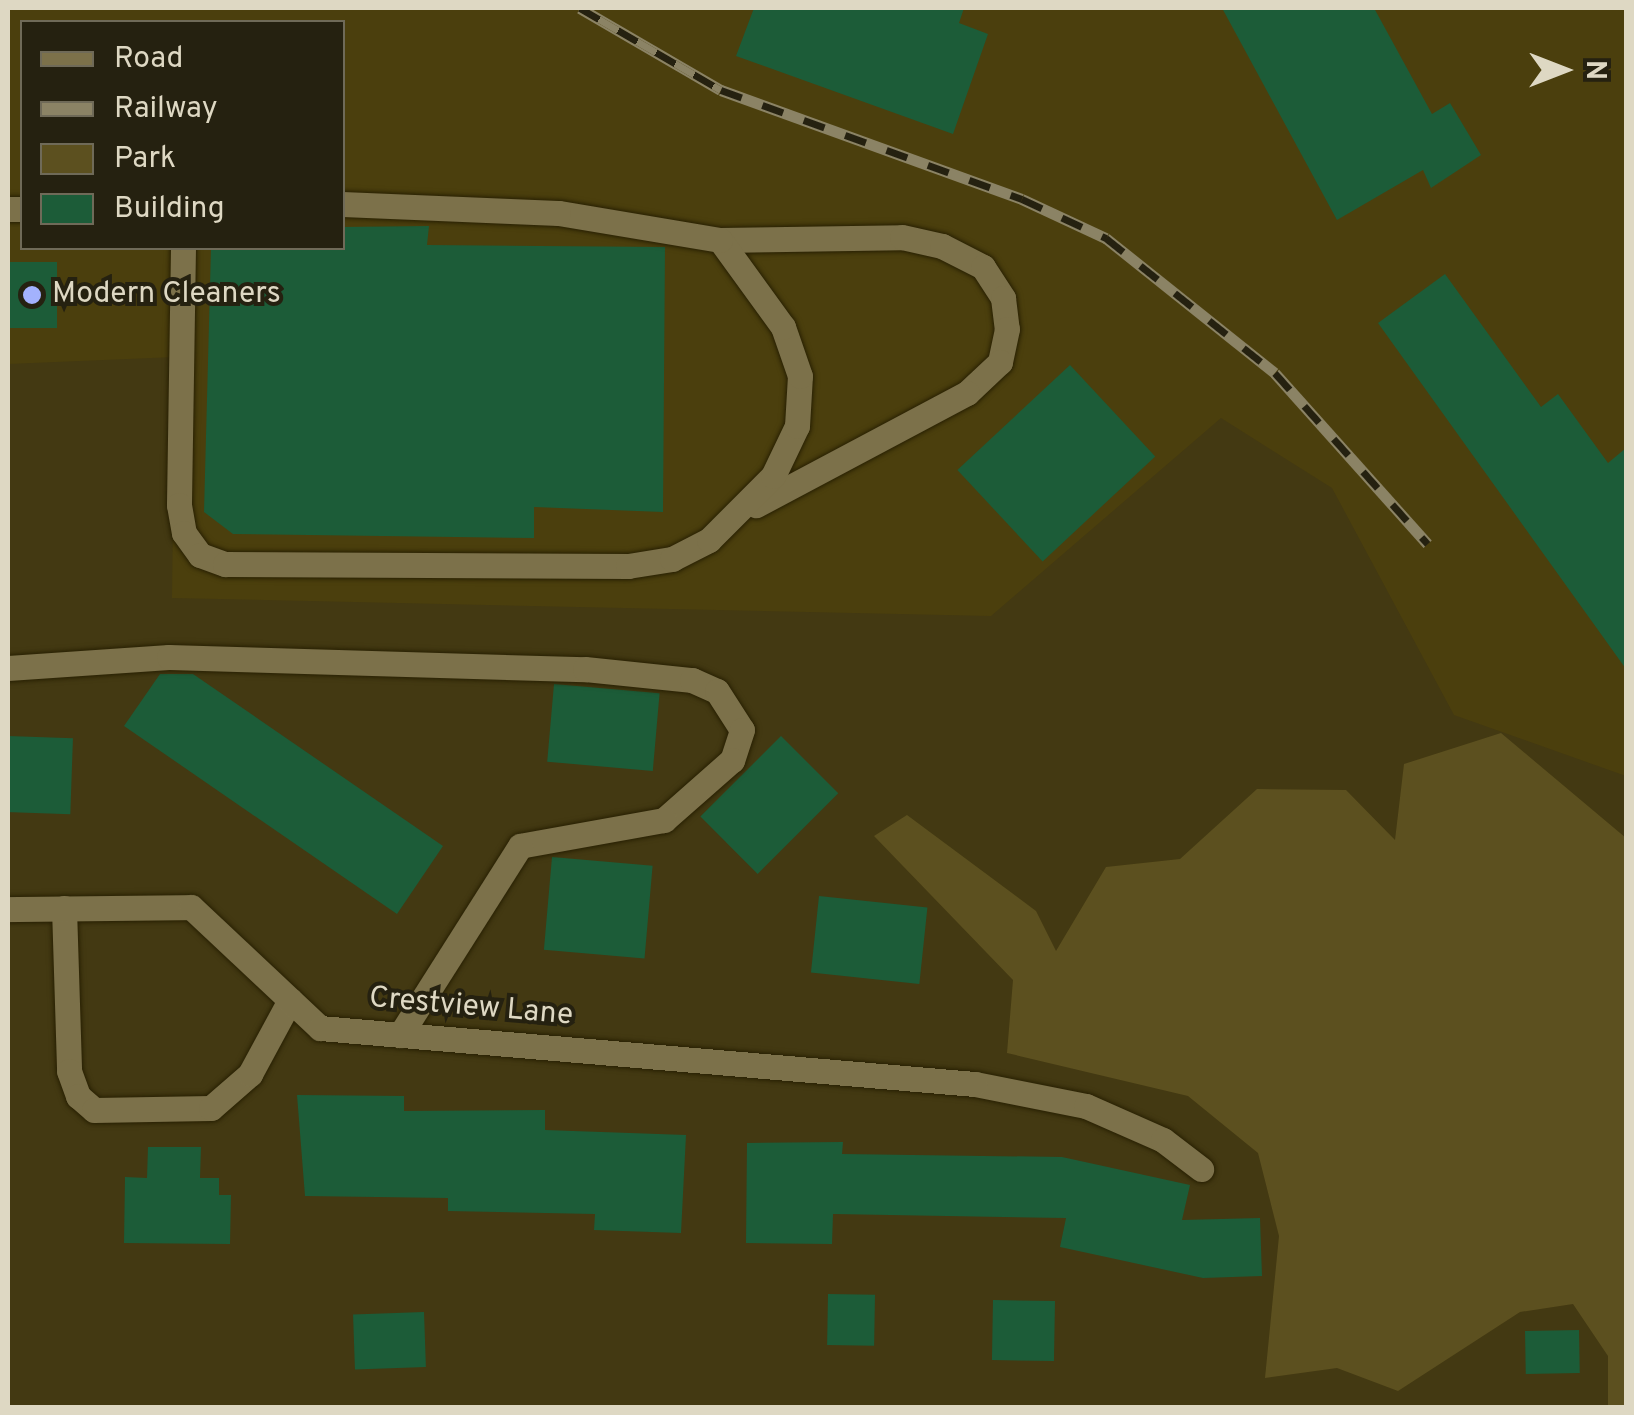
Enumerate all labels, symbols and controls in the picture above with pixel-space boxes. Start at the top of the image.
legend [20,20,345,250]
north arrow [1514,20,1614,120]
text: Road [114,41,183,78]
text: N [1576,60,1612,80]
text: Railway [114,91,218,128]
text: Park [114,141,176,178]
text: Building [114,191,225,228]
place label: Modern Cleaners [52,277,281,313]
marker: Modern Cleaners [21,284,43,306]
street label: Crestview Lane [368,981,574,1035]

